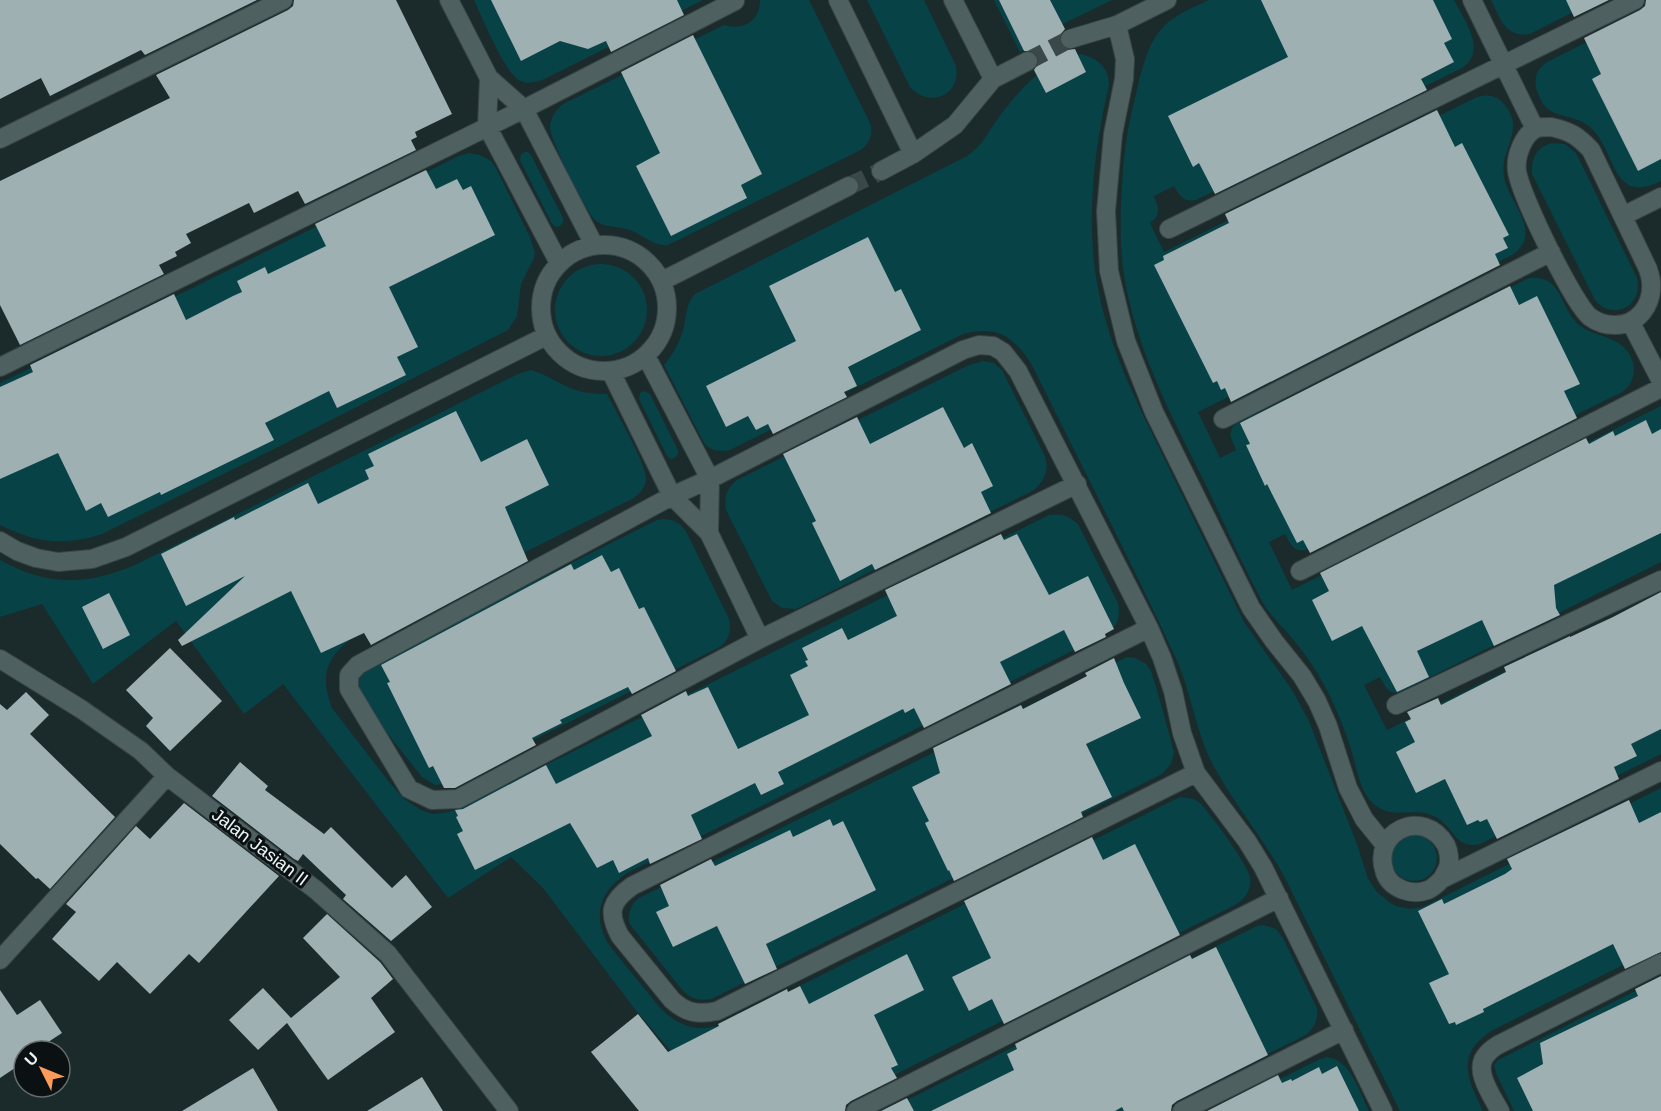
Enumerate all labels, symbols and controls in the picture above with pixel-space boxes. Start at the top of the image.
street label: Jalan Jasian II [208,804,312,890]
north arrow [12,1039,72,1099]
text: U [21,1049,42,1069]

